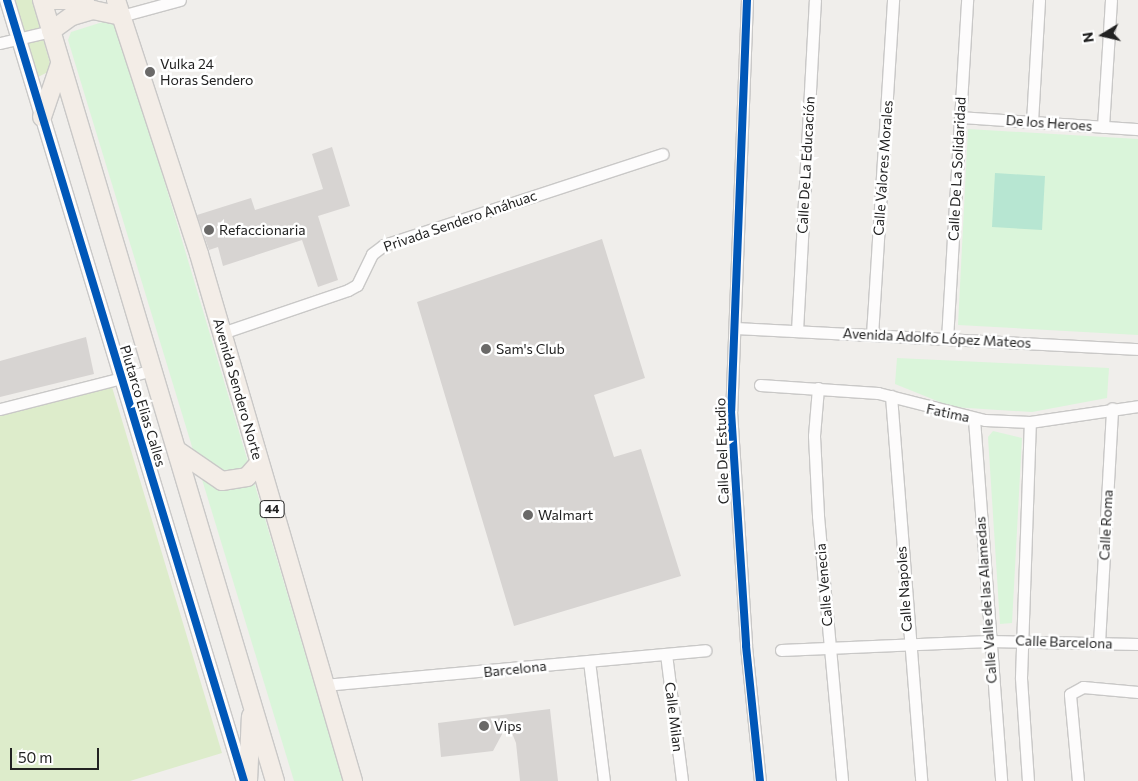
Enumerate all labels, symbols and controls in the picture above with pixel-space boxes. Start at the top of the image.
north arrow [1078,10,1128,60]
text: N [1078,31,1097,44]
place label: Vulka 24 Horas Sendero [160,56,253,88]
marker: Vulka 24 Horas Sendero [144,66,156,78]
street label: Calle De La Educación [794,96,818,234]
street label: Calle De La Solidaridad [945,97,969,241]
street label: Calle Valores Morales [870,100,896,236]
street label: De los Heroes [1005,112,1093,134]
street label: Privada Sendero Anáhuac [381,187,539,255]
place label: Refaccionaria [219,222,306,238]
marker: Refaccionaria [203,224,215,236]
street label: Avenida Sendero Norte [210,316,266,462]
street label: Avenida Adolfo López Mateos [842,325,1032,351]
place label: Sam's Club [496,341,565,357]
street label: Plutarco Elias Calles [117,343,169,469]
marker: Sam's Club [480,343,492,355]
street label: Calle Del Estudio [712,398,732,504]
street label: Fatima [925,400,971,426]
street label: Calle Roma [1096,489,1116,561]
road number: 44 [260,499,284,518]
place label: Walmart [538,507,593,523]
marker: Walmart [522,509,534,521]
street label: Calle Valle de las Alamedas [972,516,1000,684]
street label: Calle Venecia [812,543,836,627]
street label: Calle Napoles [893,546,915,632]
street label: Calle Barcelona [1015,632,1113,652]
street label: Barcelona [483,657,547,681]
street label: Calle Milan [661,681,687,753]
place label: Vips [494,718,522,734]
marker: Vips [478,720,490,732]
scale bar [12,738,101,770]
text: 50 m [18,748,52,766]

